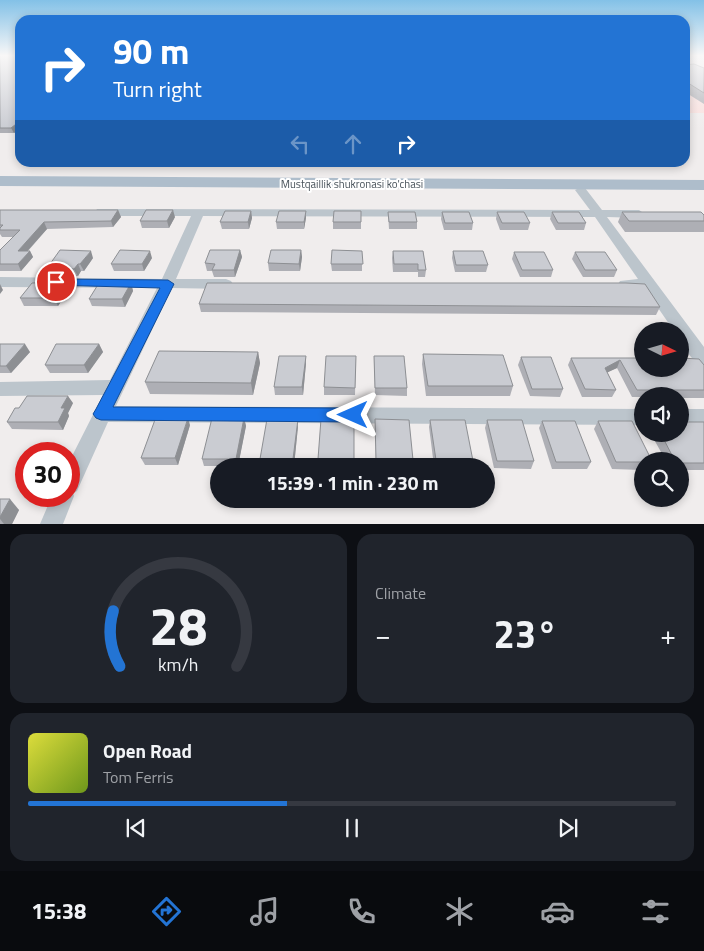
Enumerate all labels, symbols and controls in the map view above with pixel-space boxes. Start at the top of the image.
text: 90 m [113,24,189,78]
icon: right [30,35,95,100]
text: Turn right [113,72,202,106]
icon: left [286,130,314,158]
icon: ahead [339,130,367,158]
icon: right [392,130,420,158]
street label: Mustqaillik shukronasi ko'chasi [281,176,423,192]
pin [35,261,77,303]
icon: arrive [42,268,70,296]
north arrow [634,322,689,378]
map controls [634,322,689,507]
button: sound [634,387,689,442]
position arrow [326,388,378,440]
speed limit sign: 30 [15,442,80,507]
button: search [634,452,689,507]
text: 15:39 · 1 min · 230 m [266,468,439,497]
text: Climate [375,581,426,605]
text: 28 [149,586,208,665]
text: 23° [494,605,557,663]
text: − [375,613,391,656]
text: + [660,613,676,656]
text: km/h [158,651,199,678]
text: Open Road [103,736,192,765]
text: Tom Ferris [103,765,174,789]
icon: previous [122,814,150,842]
icon: pause [338,814,366,842]
icon: next [554,814,582,842]
text: 15:38 [31,894,86,928]
icon: directions [149,894,184,929]
icon: music [247,894,282,929]
icon: phone [344,894,379,929]
icon: climate [442,894,477,929]
icon: car [540,894,575,929]
icon: filters [638,894,673,929]

